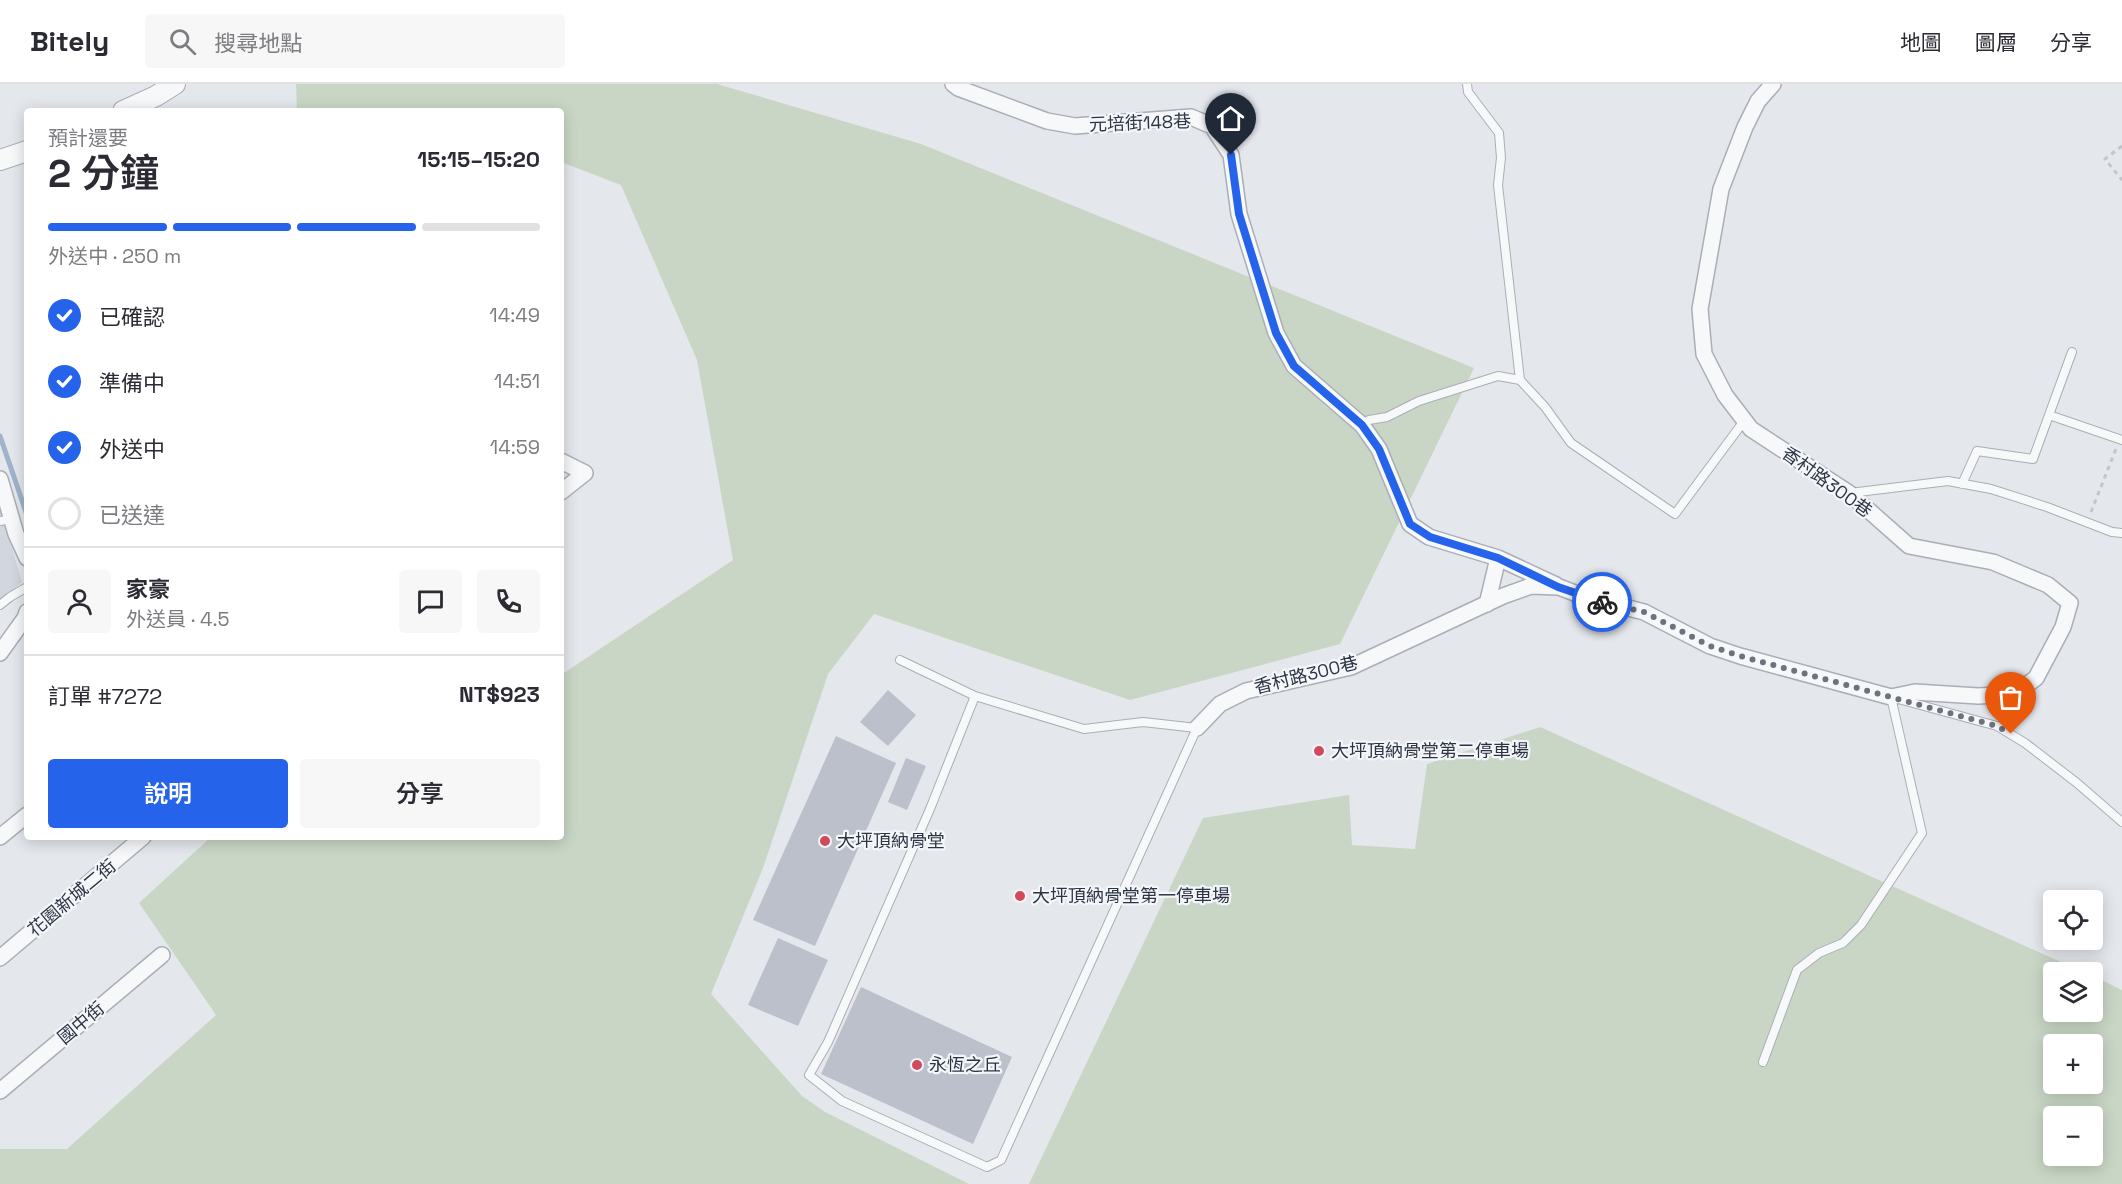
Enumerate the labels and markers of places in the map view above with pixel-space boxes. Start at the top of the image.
pin [1205,93,1256,155]
pin [1985,672,2036,734]
place label: 大坪頂納骨堂第二停車場 [1331,739,1529,762]
marker: 大坪頂納骨堂第二停車場 [1312,744,1326,758]
place label: 大坪頂納骨堂 [837,829,945,852]
marker: 大坪頂納骨堂 [818,834,832,848]
place label: 大坪頂納骨堂第一停車場 [1032,884,1230,907]
marker: 大坪頂納骨堂第一停車場 [1013,889,1027,903]
place label: 永恆之丘 [929,1053,1001,1076]
marker: 永恆之丘 [910,1058,924,1072]

